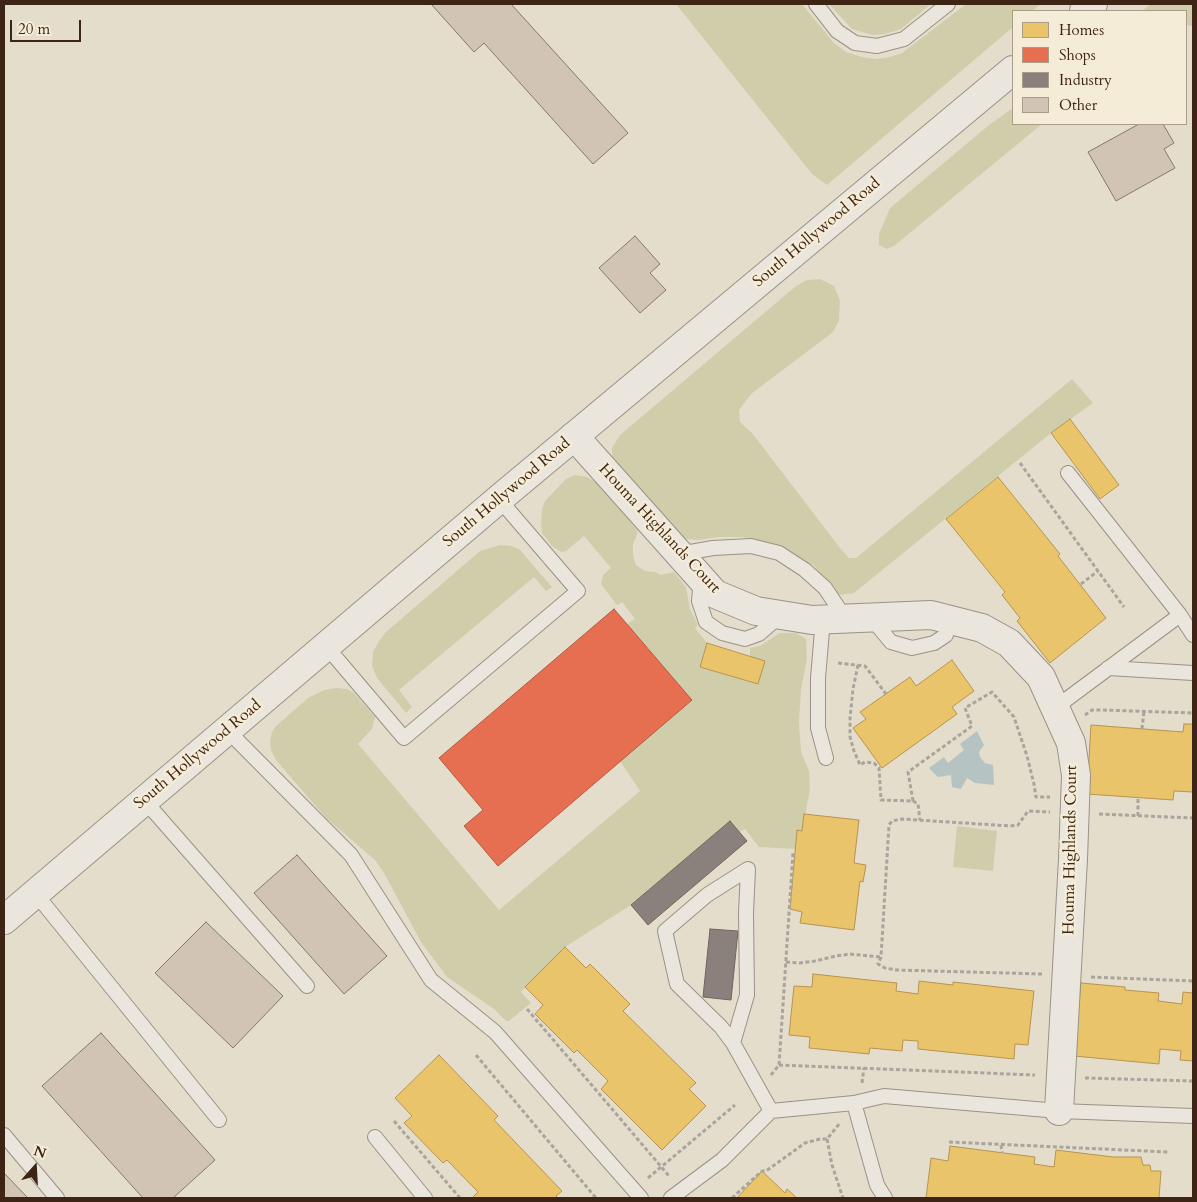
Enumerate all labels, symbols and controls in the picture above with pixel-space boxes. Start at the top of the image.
scale bar [12,10,84,42]
legend [1012,10,1187,125]
text: 20 m [18,19,50,39]
text: Homes [1059,20,1104,40]
text: Shops [1059,45,1096,65]
text: Industry [1059,70,1112,90]
text: Other [1059,95,1097,115]
street label: South Hollywood Road [749,174,885,292]
street label: South Hollywood Road [439,434,575,552]
street label: Houma Highlands Court [594,460,724,598]
street label: South Hollywood Road [130,696,266,814]
street label: Houma Highlands Court [1060,765,1082,935]
text: N [31,1141,49,1163]
north arrow [10,1142,60,1192]

